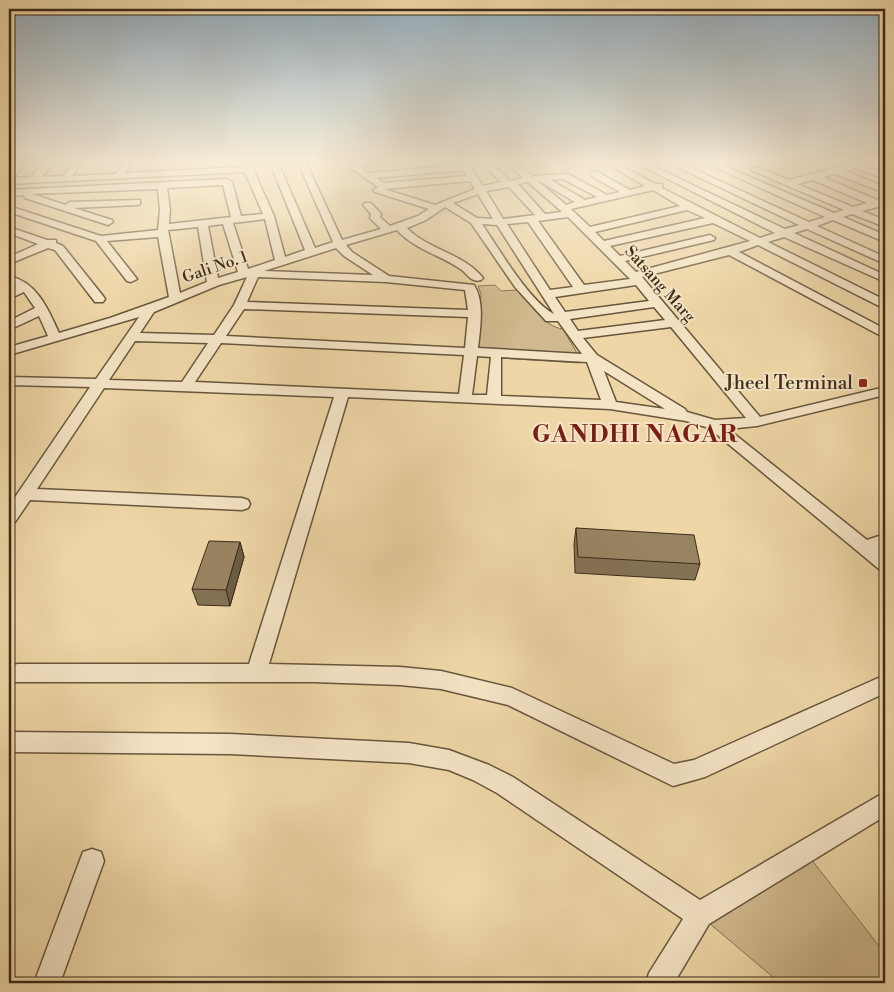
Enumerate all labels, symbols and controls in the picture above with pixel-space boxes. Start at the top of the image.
street label: Satsang Marg [620,241,700,327]
street label: Gali No. 1 [180,246,250,287]
place label: Jheel Terminal [724,371,853,395]
marker: Jheel Terminal [857,377,869,389]
district label: GANDHI NAGAR [532,420,738,450]

